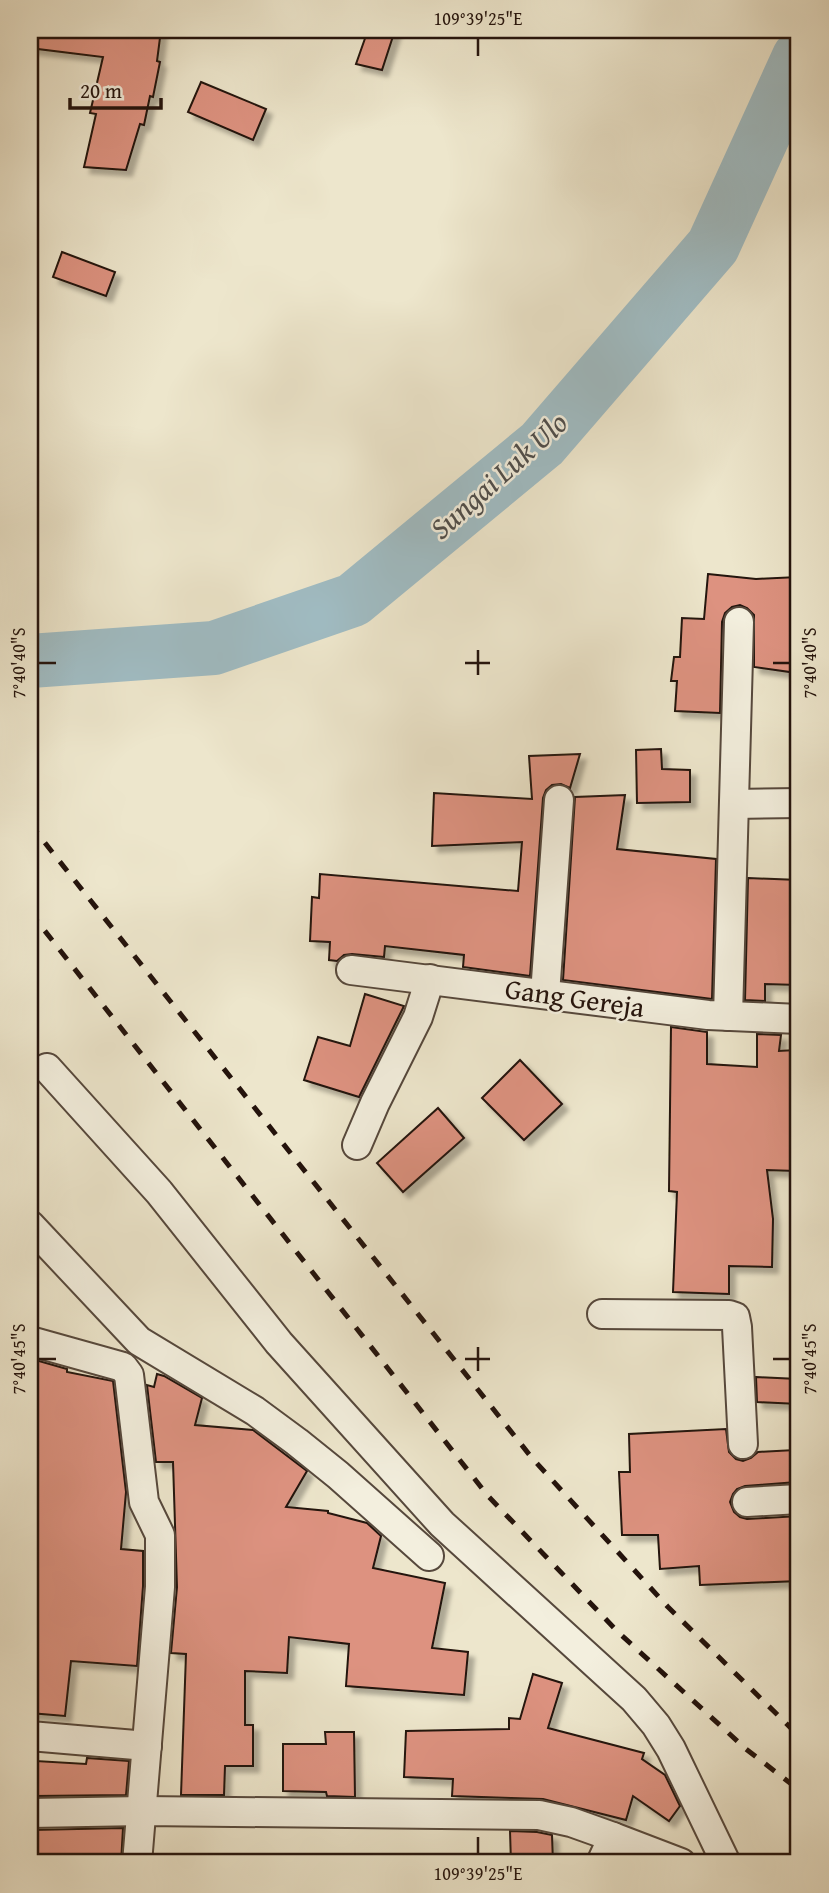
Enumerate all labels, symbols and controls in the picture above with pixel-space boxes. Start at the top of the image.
text: 109°39'25"E [434,5,522,32]
scale bar [70,66,161,110]
text: 20 m [80,75,122,106]
water label: Sungai Luk Ulo [419,401,577,549]
text: 7°40'40"S [5,627,32,699]
text: 7°40'40"S [796,627,823,699]
street label: Gang Gereja [503,967,648,1027]
text: 7°40'45"S [5,1323,32,1395]
text: 7°40'45"S [796,1323,823,1395]
text: 109°39'25"E [434,1860,522,1887]

